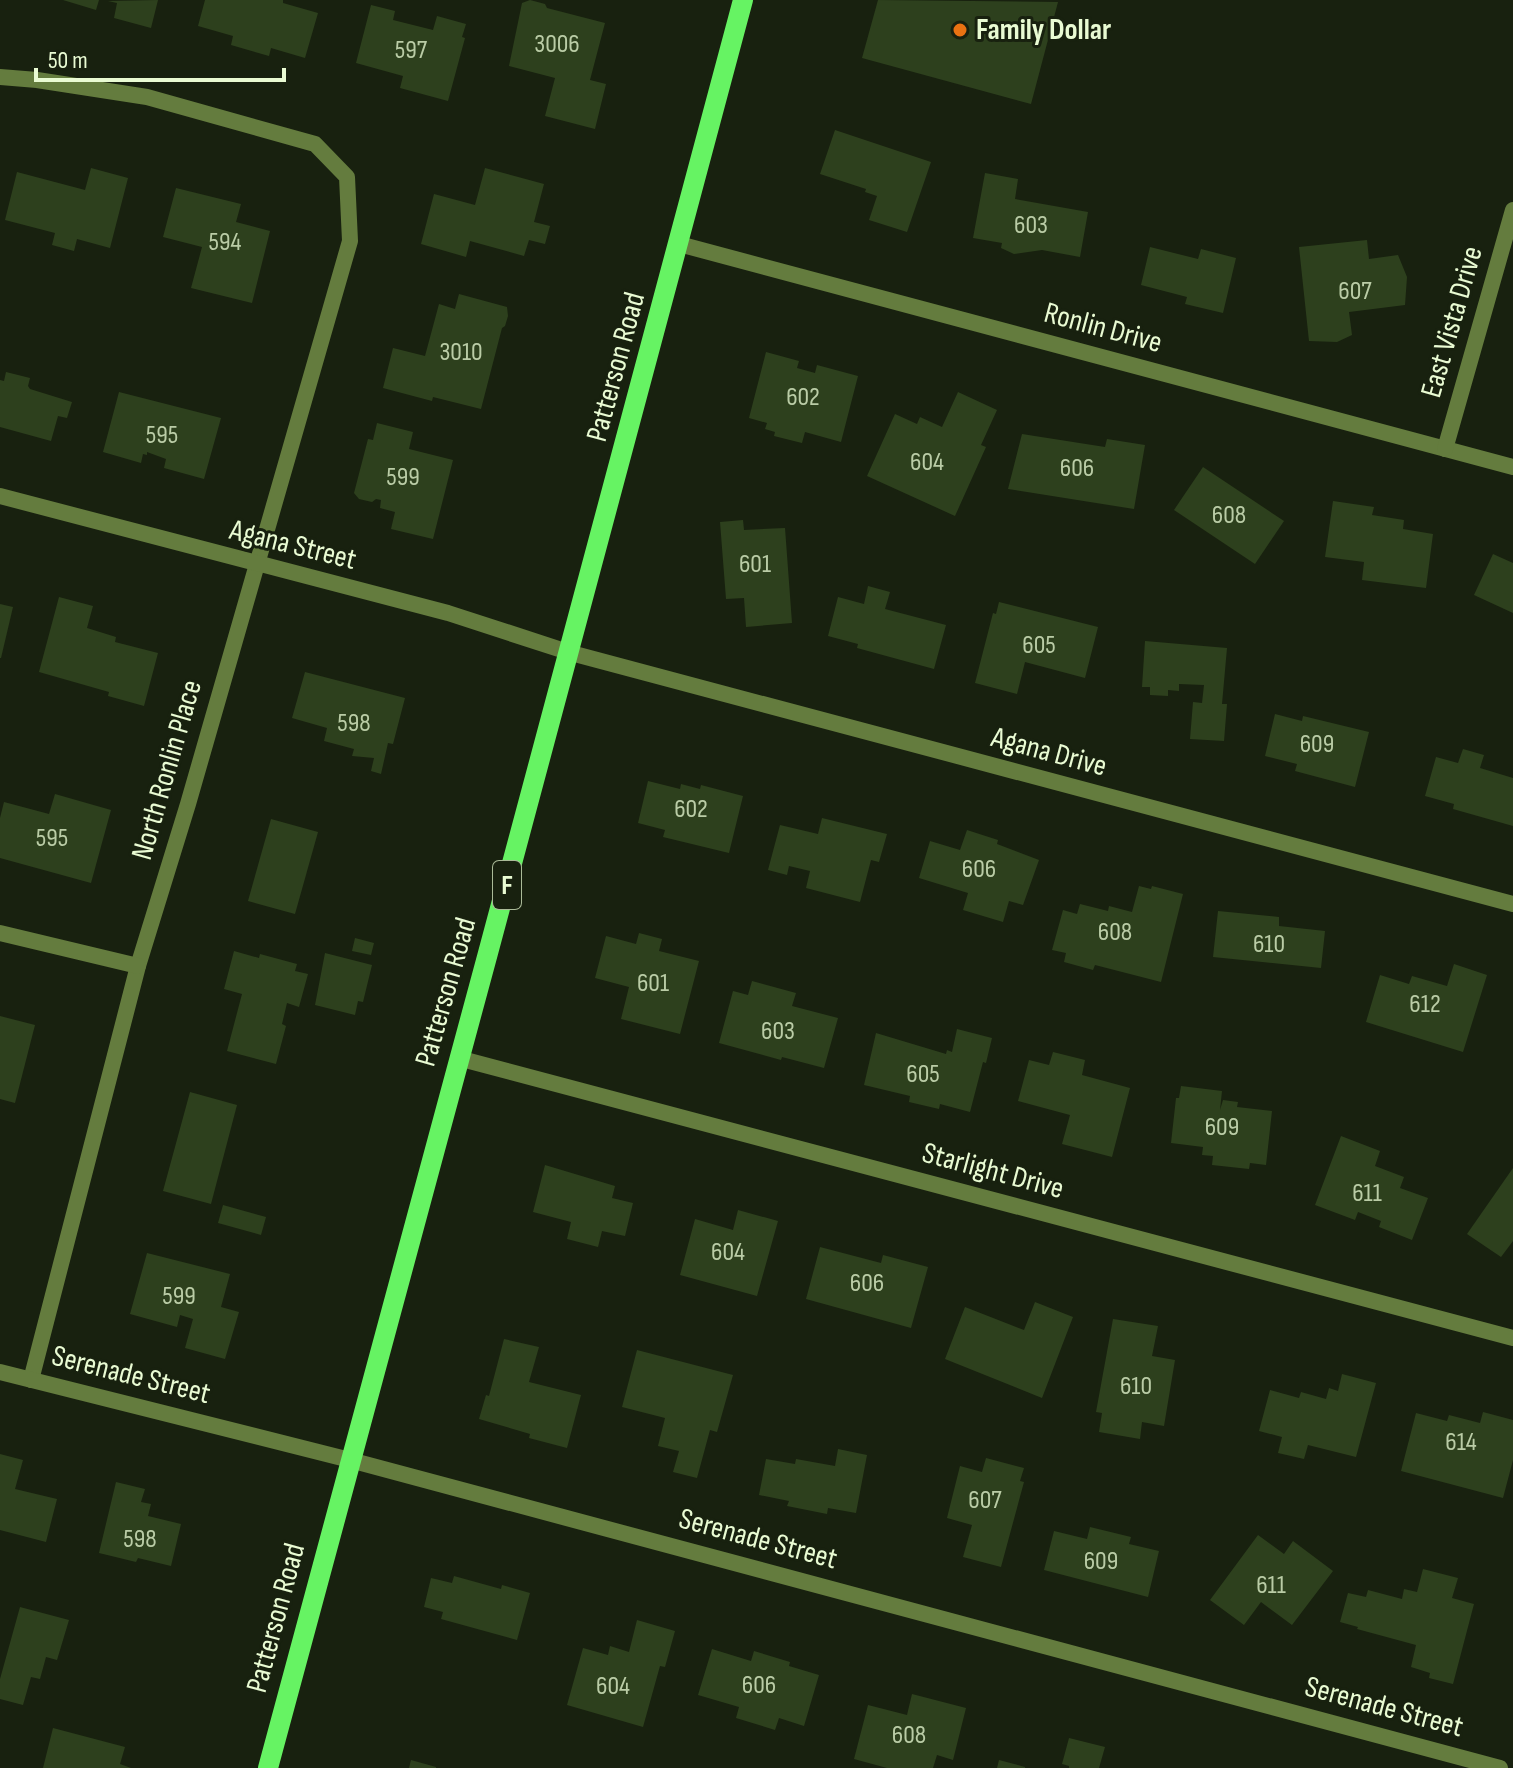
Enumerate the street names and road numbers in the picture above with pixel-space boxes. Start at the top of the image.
street label: East Vista Drive [1413,242,1491,402]
street label: Patterson Road [579,289,653,445]
street label: Ronlin Drive [1040,295,1166,361]
street label: Agana Street [225,512,360,578]
street label: North Ronlin Place [124,676,210,864]
street label: Agana Drive [986,719,1111,785]
road number: F [493,861,521,909]
street label: Patterson Road [408,914,484,1070]
street label: Starlight Drive [918,1135,1068,1207]
street label: Serenade Street [48,1338,214,1412]
street label: Serenade Street [675,1501,841,1577]
street label: Patterson Road [239,1540,313,1696]
street label: Serenade Street [1301,1669,1467,1745]

